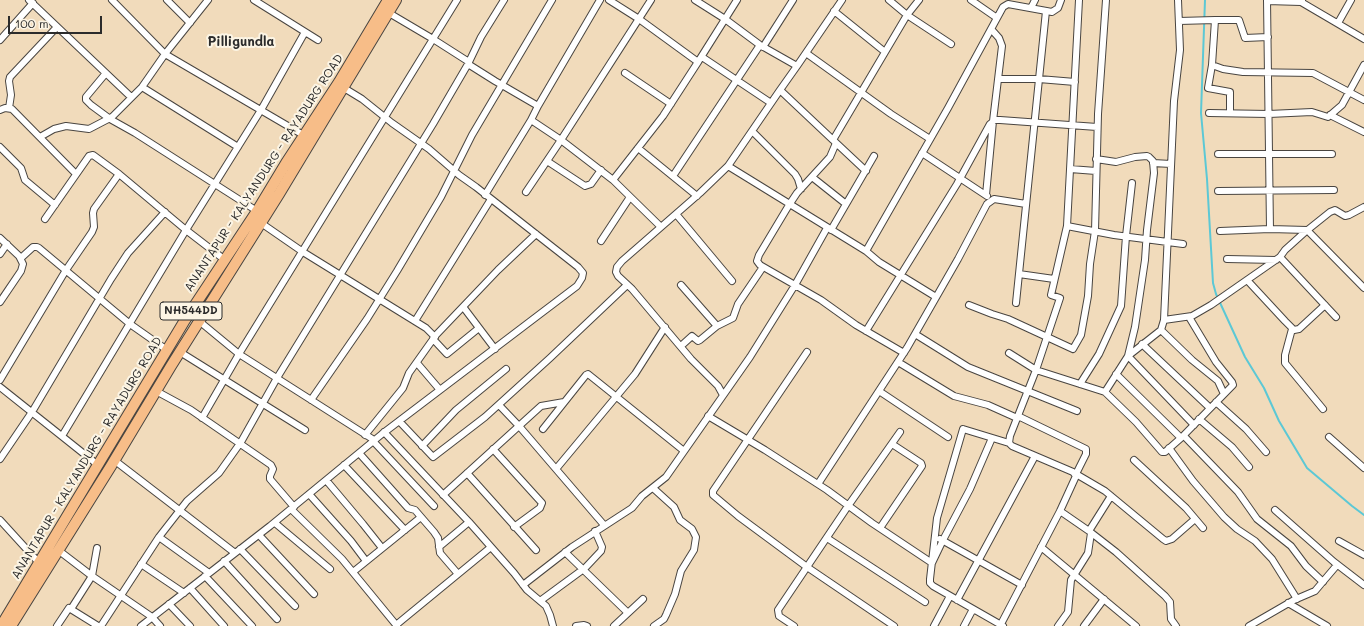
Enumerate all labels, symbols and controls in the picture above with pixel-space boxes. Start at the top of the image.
scale bar [10,8,104,34]
text: 100 m [15,15,49,31]
district label: Pilligundla [207,34,275,50]
street label: ANANTAPUR - KALYANDURG - RAYADURG ROAD [182,52,346,294]
road number: NH544DD [160,302,222,320]
street label: ANANTAPUR - KALYANDURG - RAYADURG ROAD [9,334,165,582]

